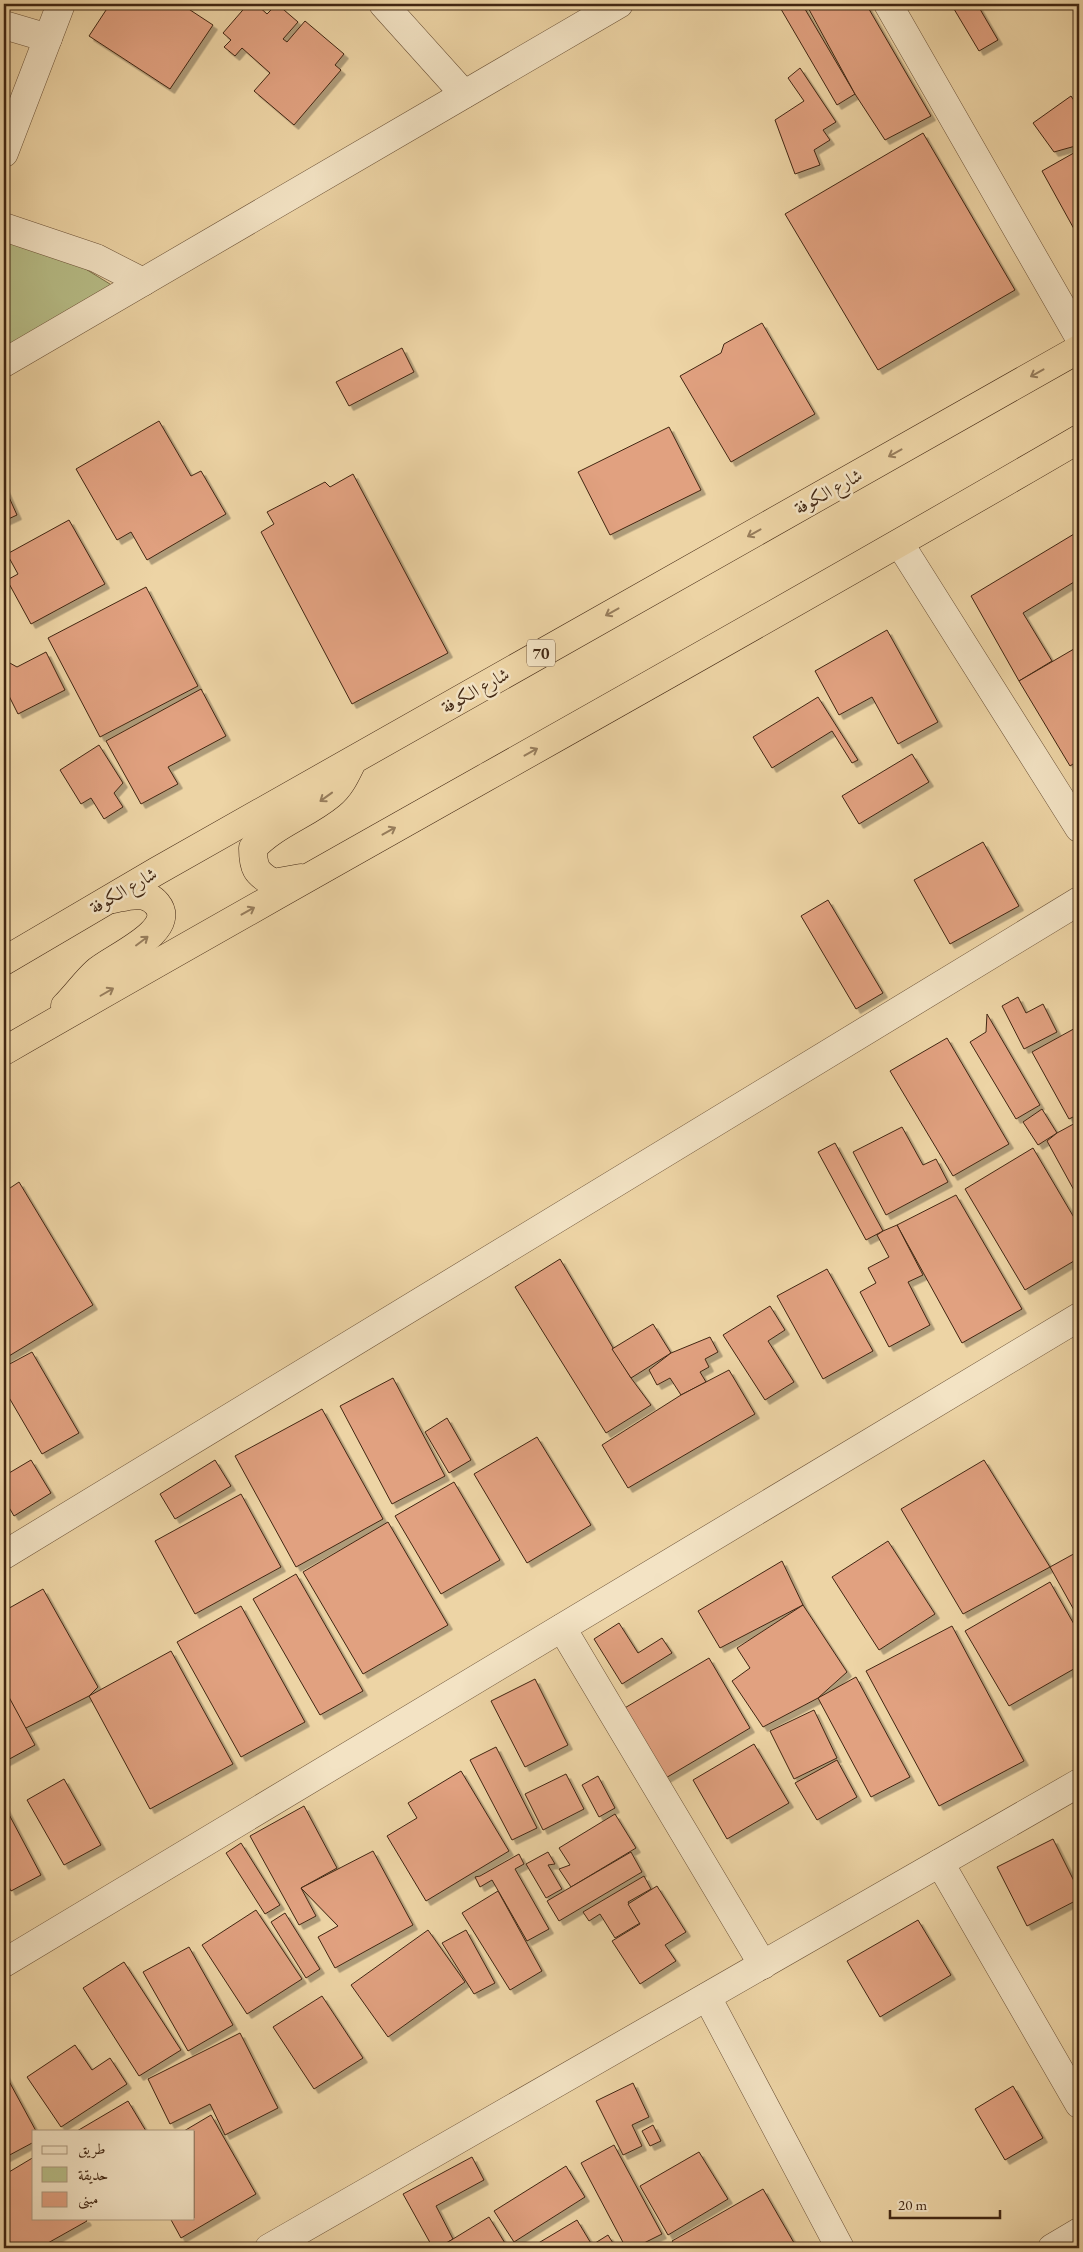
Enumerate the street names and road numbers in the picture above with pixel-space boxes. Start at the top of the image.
street label: شارع الكوفة [790,463,868,523]
road number: 70 [527,640,555,666]
street label: شارع الكوفة [437,662,515,722]
street label: شارع الكوفة [85,861,163,922]

